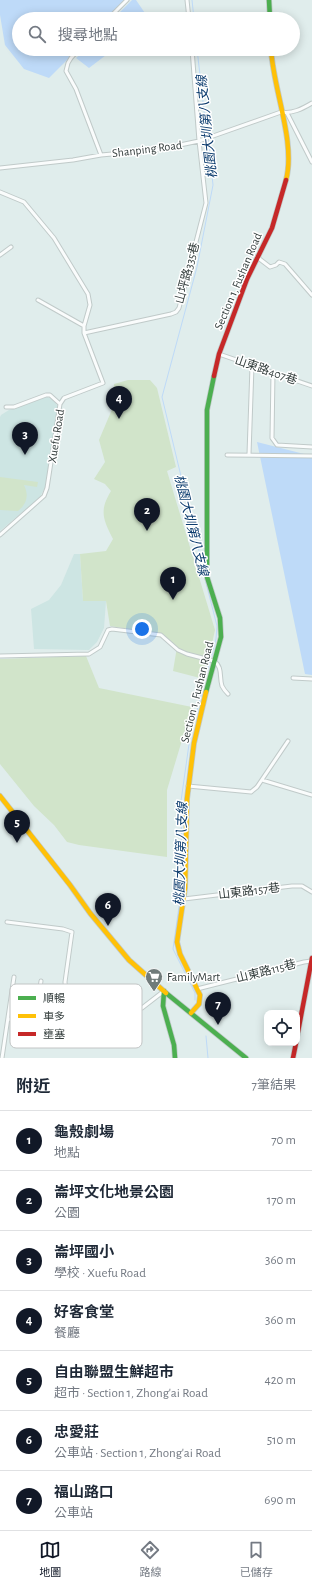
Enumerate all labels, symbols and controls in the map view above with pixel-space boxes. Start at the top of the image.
search box [12,12,300,56]
icon: search [26,23,48,45]
text: 搜尋地點 [58,28,118,43]
water label: 桃園大圳第八支線 [193,72,219,179]
street label: Shanping Road [111,139,183,159]
street label: Section 1, Fushan Road [212,231,264,331]
street label: 山坪路335巷 [172,241,201,305]
street label: 山東路407巷 [233,353,299,386]
pin: 4 [106,386,132,419]
street label: Xuefu Road [46,408,66,464]
pin: 3 [12,422,38,455]
water label: 桃園大圳第八支線 [172,473,212,579]
pin: 2 [134,498,160,531]
pin: 1 [160,567,186,600]
your location [132,619,152,639]
street label: Section 1, Fushan Road [179,640,215,744]
water label: 桃園大圳第八支線 [171,800,190,906]
pin: 5 [4,810,30,843]
street label: 山東路157巷 [217,880,281,901]
pin: 6 [95,893,121,926]
street label: 山東路115巷 [235,957,297,984]
supermarket icon: FamilyMart [144,967,164,992]
place label: FamilyMart [167,971,220,984]
legend [10,984,142,1048]
pin: 7 [205,992,231,1025]
text: 順暢 [43,993,65,1004]
text: 車多 [43,1010,65,1022]
map controls [264,1010,300,1046]
button: locate [264,1010,300,1046]
text: 壅塞 [43,1028,65,1040]
text: 附近 [16,1078,50,1095]
text: 7筆結果 [252,1079,296,1092]
text: 龜殼劇場 [54,1125,114,1140]
text: 1 [27,1134,31,1147]
text: 70 m [271,1134,296,1147]
text: 地點 [54,1147,80,1160]
text: 崙坪文化地景公園 [54,1185,174,1200]
text: 2 [26,1194,32,1207]
text: 170 m [267,1194,296,1207]
text: 公園 [54,1207,80,1220]
text: 崙坪國小 [54,1245,114,1260]
text: 3 [26,1254,32,1267]
text: 360 m [265,1254,296,1267]
text: 學校 · Xuefu Road [54,1267,146,1280]
text: 好客食堂 [54,1305,114,1320]
text: 4 [26,1314,32,1327]
text: 360 m [265,1314,296,1327]
text: 餐廳 [54,1327,80,1340]
text: 自由聯盟生鮮超市 [54,1365,174,1380]
text: 5 [26,1374,32,1387]
text: 420 m [264,1374,296,1387]
text: 超市 · Section 1, Zhong'ai Road [54,1387,208,1400]
text: 忠愛莊 [54,1425,99,1440]
text: 6 [26,1434,32,1447]
text: 510 m [267,1434,296,1447]
text: 公車站 · Section 1, Zhong'ai Road [54,1447,221,1460]
text: 福山路口 [54,1485,114,1500]
text: 7 [26,1494,32,1507]
text: 690 m [264,1494,296,1507]
text: 公車站 [54,1507,93,1520]
tab: 地圖 [39,1539,61,1579]
tab: 路線 [139,1539,161,1579]
tab: 已儲存 [240,1539,273,1579]

